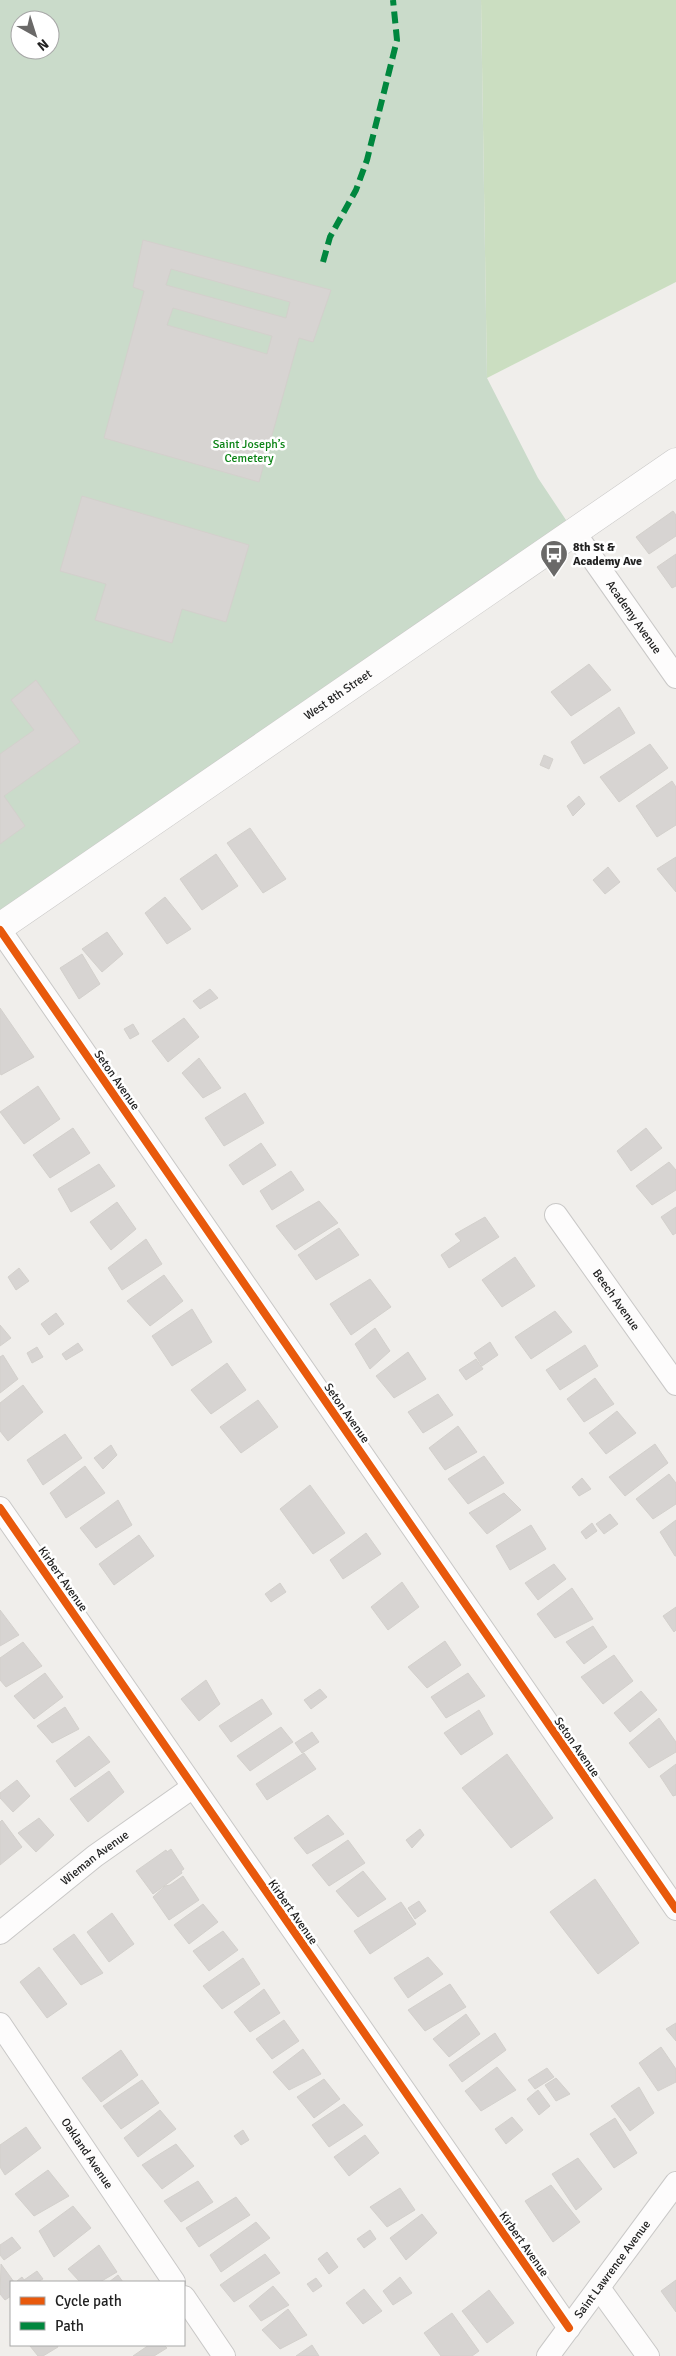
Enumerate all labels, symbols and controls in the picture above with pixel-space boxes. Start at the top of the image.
north arrow [10,10,60,60]
text: N [34,35,52,54]
park label: Saint Joseph’s Cemetery [213,437,285,466]
bus stop icon: 8th St & Academy Ave [539,539,569,578]
place label: 8th St & Academy Ave [573,540,642,569]
street label: Academy Avenue [602,578,664,657]
street label: West 8th Street [301,666,375,724]
street label: Seton Avenue [90,1047,143,1113]
street label: Beech Avenue [589,1267,643,1334]
street label: Seton Avenue [320,1380,373,1446]
street label: Kirbert Avenue [35,1544,91,1615]
street label: Seton Avenue [550,1714,603,1780]
street label: Wieman Avenue [58,1827,132,1889]
street label: Kirbert Avenue [265,1877,321,1948]
street label: Oakland Avenue [58,2115,116,2192]
street label: Kirbert Avenue [496,2209,552,2280]
street label: Saint Lawrence Avenue [571,2217,654,2322]
legend [10,2281,185,2346]
text: Cycle path [55,2292,122,2310]
text: Path [55,2317,84,2335]

